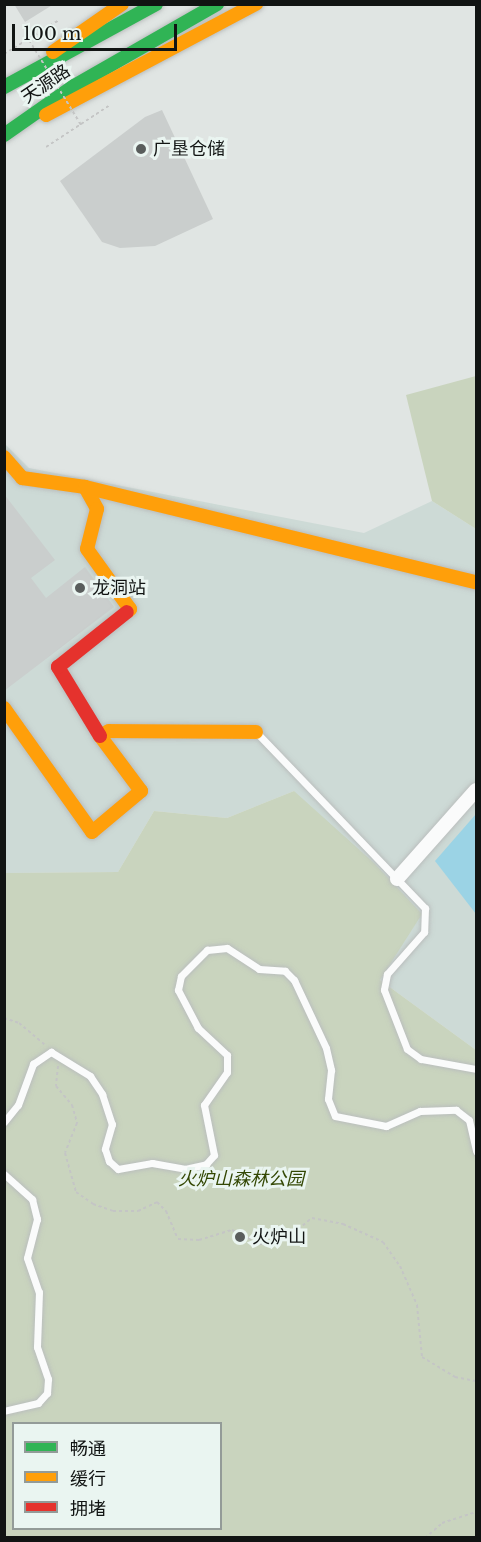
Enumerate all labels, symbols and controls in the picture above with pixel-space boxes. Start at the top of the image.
scale bar [15,12,180,50]
text: 100 m [23,23,81,45]
street label: 天源路 [18,60,74,108]
place label: 广垦仓储 [153,138,225,160]
marker: 广垦仓储 [134,142,148,156]
place label: 龙洞站 [92,577,146,599]
marker: 龙洞站 [73,581,87,595]
park label: 火炉山森林公园 [178,1168,304,1190]
place label: 火炉山 [252,1226,306,1248]
marker: 火炉山 [233,1230,247,1244]
legend [12,1422,222,1530]
text: 畅通 [70,1438,106,1460]
text: 缓行 [70,1468,106,1490]
text: 拥堵 [70,1498,106,1520]

